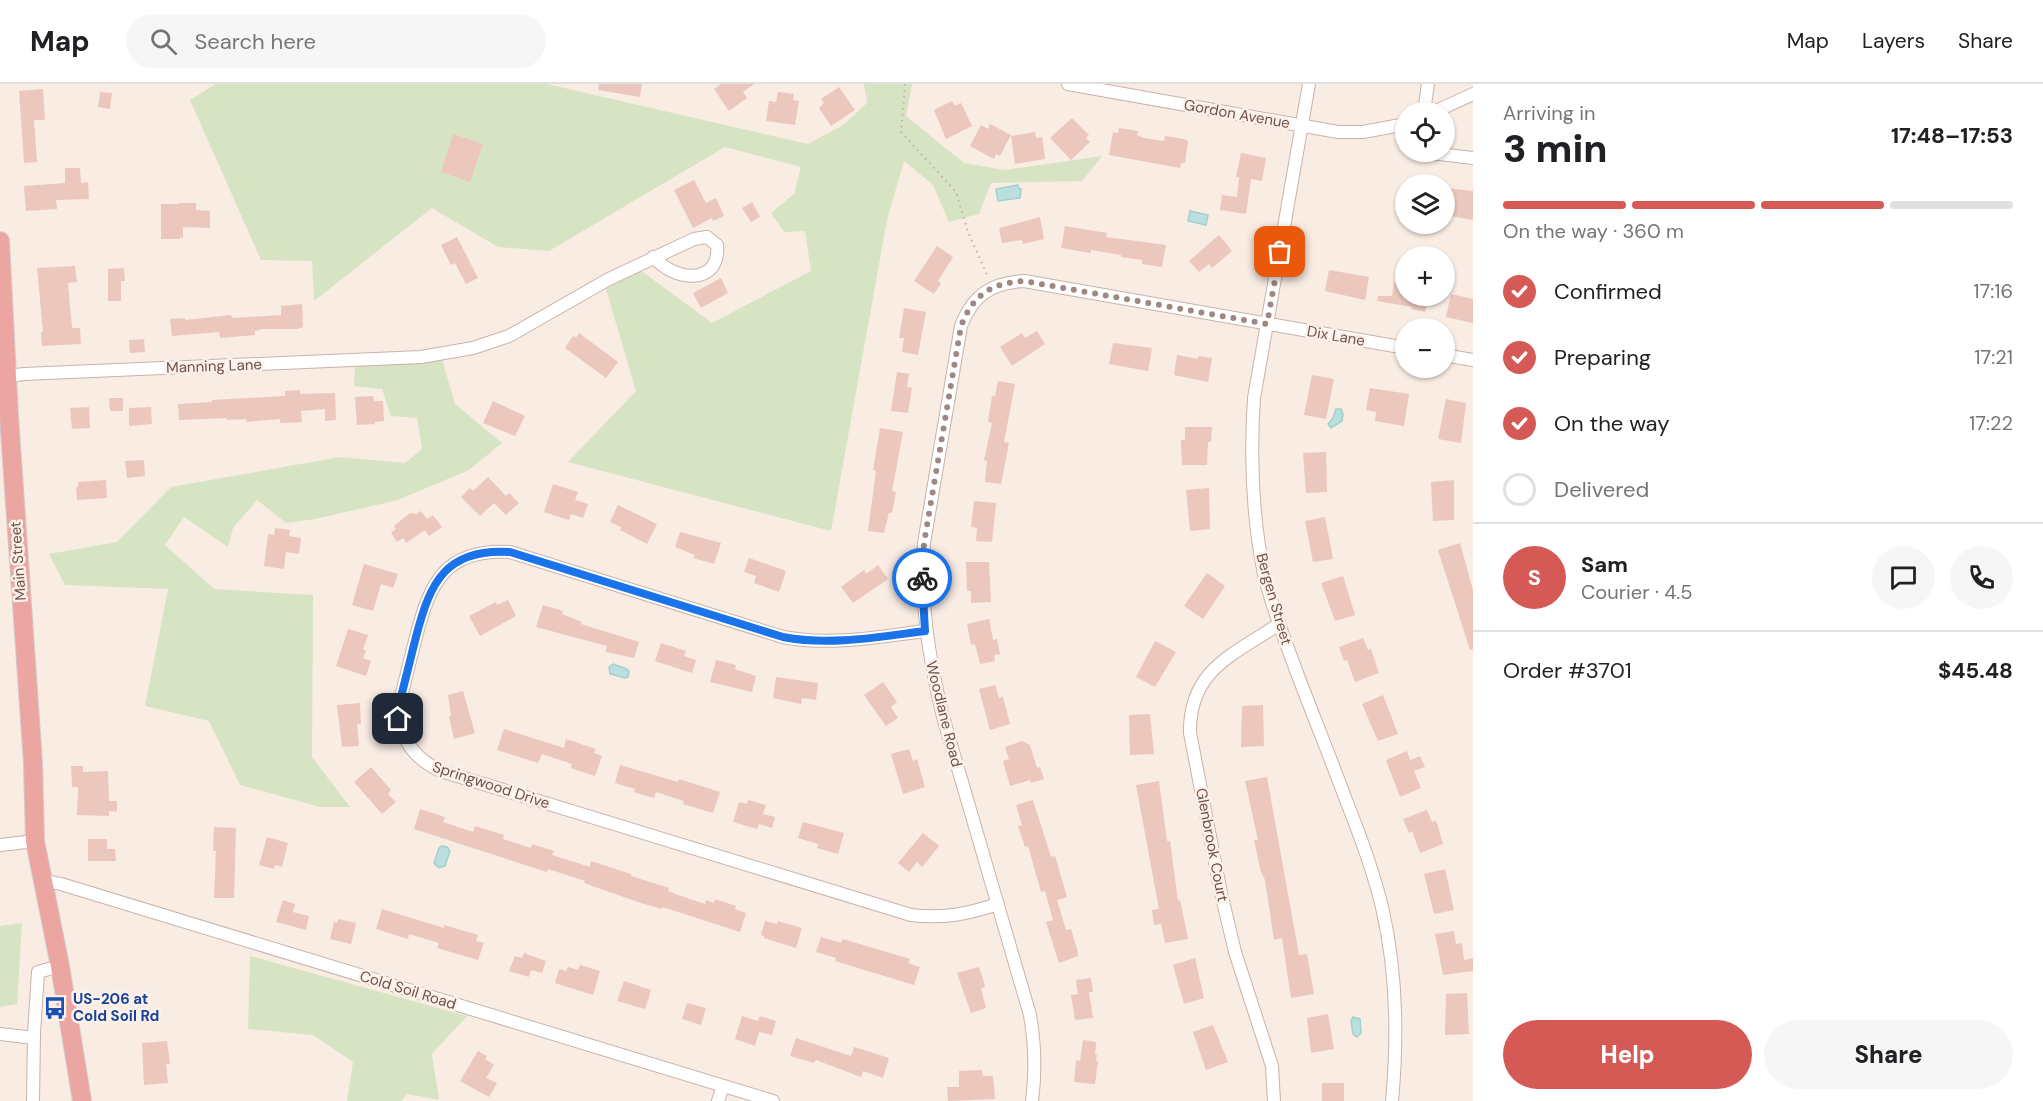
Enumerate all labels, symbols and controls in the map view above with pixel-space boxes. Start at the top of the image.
search box [126,14,546,68]
text: Map [30,23,90,60]
icon: search [147,25,180,58]
text: Search here [195,27,316,56]
text: Map [1787,27,1829,55]
text: Layers [1862,27,1925,55]
text: Share [1958,27,2013,55]
street label: Gordon Avenue [1182,95,1292,133]
text: Arriving in [1503,100,1595,126]
map controls [1395,102,1455,378]
button: locate [1395,102,1455,162]
text: 17:48–17:53 [1891,121,2013,150]
text: 3 min [1503,123,1608,174]
button: layers [1395,174,1455,234]
text: On the way · 360 m [1503,218,1684,244]
pin [1254,226,1305,277]
icon: bag [1263,235,1296,268]
button: + [1395,246,1455,306]
icon: check [1503,275,1536,308]
text: Confirmed [1554,277,1662,306]
text: 17:16 [1973,278,2013,304]
button: − [1395,318,1455,378]
street label: Dix Lane [1305,321,1367,351]
icon: check [1503,341,1536,374]
text: Preparing [1554,343,1651,372]
text: 17:21 [1974,344,2013,370]
street label: Manning Lane [166,354,262,378]
icon: check [1503,407,1536,440]
text: On the way [1554,409,1669,438]
text: 17:22 [1969,410,2013,436]
text: Delivered [1554,475,1649,504]
street label: Main Street [5,521,31,601]
button: chat [1872,546,1935,609]
button: phone [1950,546,2013,609]
courier [892,548,952,608]
text: Sam [1581,550,1628,579]
street label: Bergen Street [1251,551,1297,647]
icon: bike [906,562,939,595]
text: S [1528,563,1541,592]
text: Courier · 4.5 [1581,579,1693,605]
text: Order #3701 [1503,656,1632,685]
text: $45.48 [1938,656,2013,685]
street label: Woodlane Road [921,659,967,769]
pin [372,693,423,744]
icon: home [381,702,414,735]
street label: Springwood Drive [430,757,552,813]
street label: Glenbrook Court [1191,786,1233,904]
street label: Cold Soil Road [357,966,459,1014]
place label: US-206 at Cold Soil Rd [73,989,159,1026]
bus stop icon: US-206 at Cold Soil Rd [42,995,68,1021]
button: Help [1503,1020,1752,1089]
button: Share [1764,1020,2013,1089]

